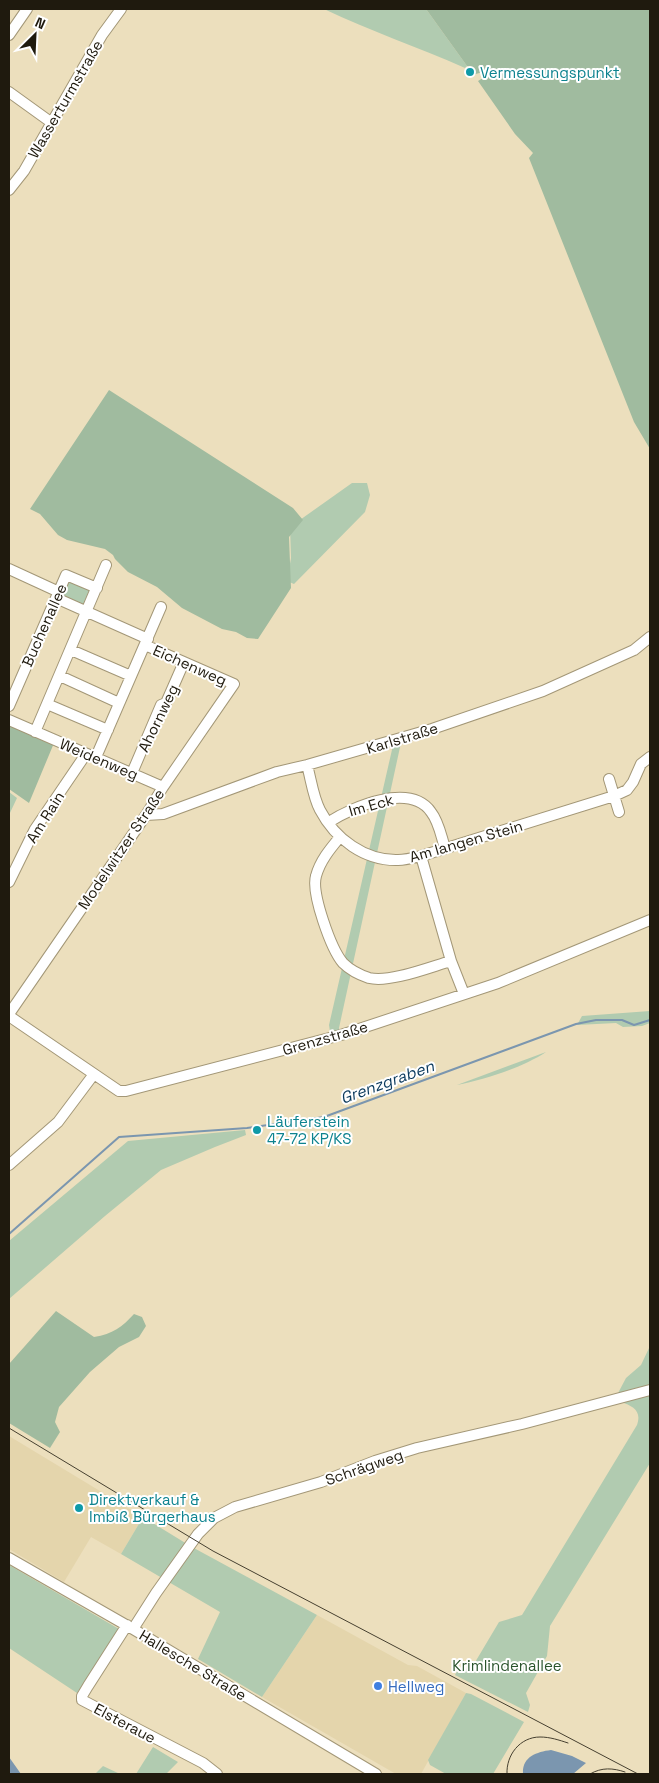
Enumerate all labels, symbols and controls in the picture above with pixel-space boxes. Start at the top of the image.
north arrow [10,10,60,60]
text: N [32,13,48,33]
street label: Wasserturmstraße [23,36,107,162]
place label: Vermessungspunkt [480,63,620,82]
marker: Vermessungspunkt [464,66,476,78]
street label: Buchenallee [17,580,71,670]
street label: Eichenweg [150,640,230,690]
street label: Ahornweg [133,681,183,755]
street label: Karlstraße [364,718,440,758]
street label: Weidenweg [57,734,141,784]
street label: Modelwitzer Straße [74,785,168,913]
street label: Am Rain [22,788,68,846]
street label: Im Eck [346,790,396,820]
street label: Am langen Stein [407,816,525,866]
street label: Grenzstraße [280,1017,370,1059]
water label: Grenzgraben [337,1055,438,1109]
place label: Läuferstein 47-72 KP/KS [267,1112,352,1148]
marker: Läuferstein 47-72 KP/KS [251,1124,263,1136]
street label: Schrägweg [323,1445,405,1489]
place label: Direktverkauf & Imbiß Bürgerhaus [89,1490,216,1526]
marker: Direktverkauf & Imbiß Bürgerhaus [73,1502,85,1514]
street label: Hallesche Straße [136,1625,250,1705]
park label: Krimlindenallee [452,1656,562,1675]
place label: Hellweg [388,1677,444,1696]
marker: Hellweg [372,1680,384,1692]
street label: Elsteraue [91,1699,159,1747]

